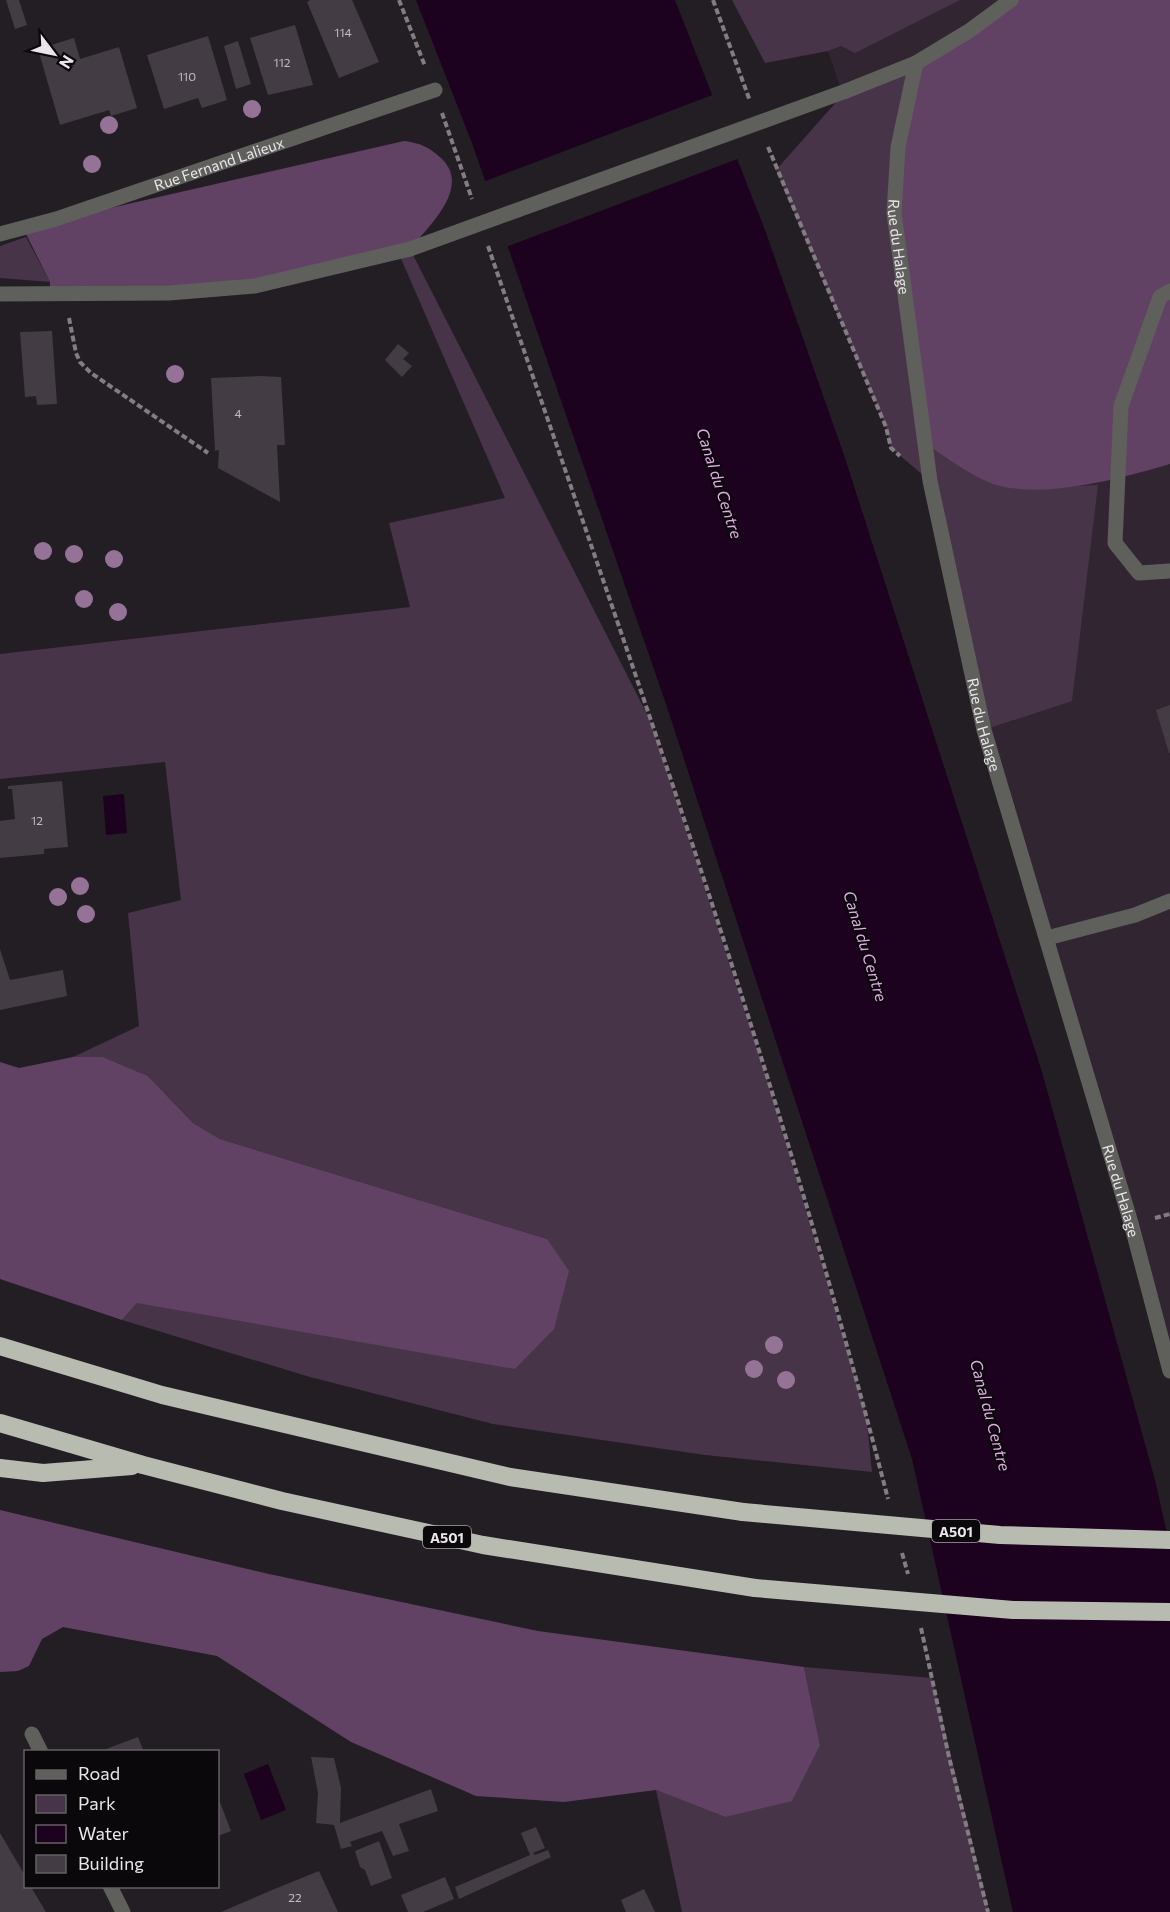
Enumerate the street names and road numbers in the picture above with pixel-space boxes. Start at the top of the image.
street label: Rue Fernand Lalieux [151,133,286,194]
street label: Rue du Halage [885,199,914,295]
street label: Rue du Halage [964,676,1005,774]
street label: Rue du Halage [1099,1142,1143,1239]
road number: A501 [932,1520,980,1542]
road number: A501 [423,1526,471,1548]

